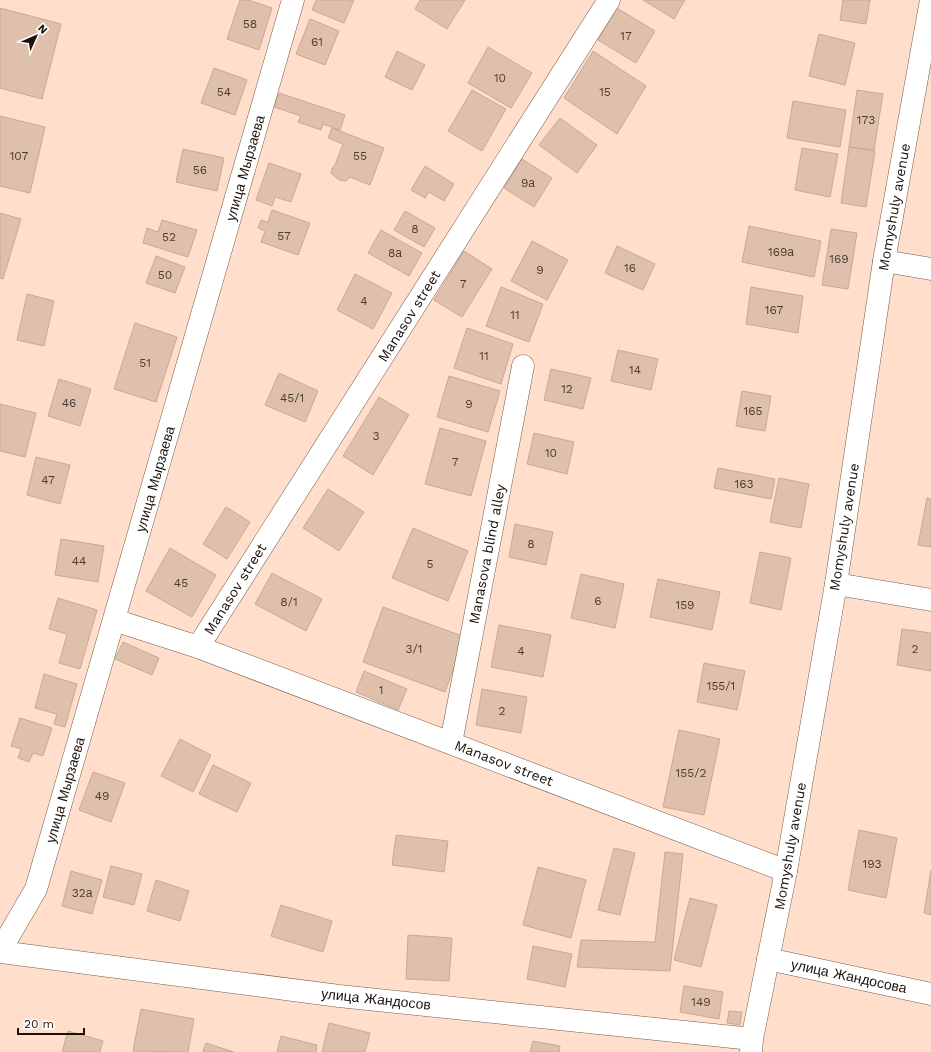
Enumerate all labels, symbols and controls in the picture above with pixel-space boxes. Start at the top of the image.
north arrow [16,16,56,56]
house number: 58 [243,17,257,31]
text: N [35,22,50,37]
house number: 17 [620,29,632,43]
house number: 61 [311,35,323,49]
house number: 10 [494,71,506,85]
house number: 54 [217,85,231,99]
house number: 15 [599,85,611,99]
street label: улица Мырзаева [222,113,268,223]
house number: 173 [857,113,875,127]
street label: Momyshuly avenue [875,142,913,272]
house number: 107 [10,149,29,163]
house number: 55 [353,149,367,163]
house number: 56 [193,163,207,177]
house number: 9а [521,176,535,190]
house number: 8 [411,222,419,236]
house number: 57 [277,229,291,243]
house number: 52 [162,230,176,244]
house number: 169а [768,245,794,259]
house number: 8а [388,246,402,260]
house number: 169 [829,252,849,266]
house number: 16 [624,261,636,275]
house number: 9 [536,263,544,277]
street label: Manasov street [375,267,444,365]
house number: 50 [158,268,172,282]
house number: 7 [460,277,467,291]
house number: 4 [360,294,368,308]
house number: 167 [765,303,784,317]
house number: 11 [510,308,520,322]
house number: 11 [479,349,489,363]
house number: 51 [139,356,151,370]
house number: 14 [629,363,641,377]
house number: 12 [561,382,573,396]
house number: 45/1 [280,391,304,405]
house number: 46 [62,396,76,410]
house number: 9 [465,397,473,411]
house number: 165 [744,404,762,418]
street label: улица Мырзаева [132,424,178,534]
house number: 3 [373,429,380,443]
house number: 10 [545,446,557,460]
house number: 7 [452,455,459,469]
street label: Momyshuly avenue [826,462,862,592]
house number: 47 [41,473,55,487]
house number: 163 [735,477,753,491]
street label: Manasova blind alley [466,482,509,625]
house number: 8 [527,537,535,551]
street label: Manasov street [201,540,270,638]
house number: 44 [72,554,86,568]
house number: 5 [427,557,434,571]
house number: 45 [174,576,188,590]
house number: 6 [594,594,602,608]
house number: 8/1 [280,595,298,609]
house number: 159 [675,598,695,612]
house number: 3/1 [406,642,422,656]
house number: 2 [912,642,919,656]
house number: 4 [517,644,525,658]
house number: 155/1 [707,679,735,693]
house number: 1 [379,683,383,697]
house number: 2 [499,704,506,718]
street label: улица Мырзаева [42,735,88,845]
street label: Manasov street [452,737,556,789]
house number: 155/2 [676,766,706,780]
street label: Momyshuly avenue [771,781,809,911]
house number: 49 [95,789,109,803]
house number: 193 [863,857,881,871]
house number: 32а [72,886,93,900]
street label: улица Жандосова [790,956,908,996]
street label: улица Жандосов [320,985,432,1013]
house number: 149 [691,995,711,1009]
scale bar [18,1010,84,1036]
text: 20 m [24,1017,54,1031]

